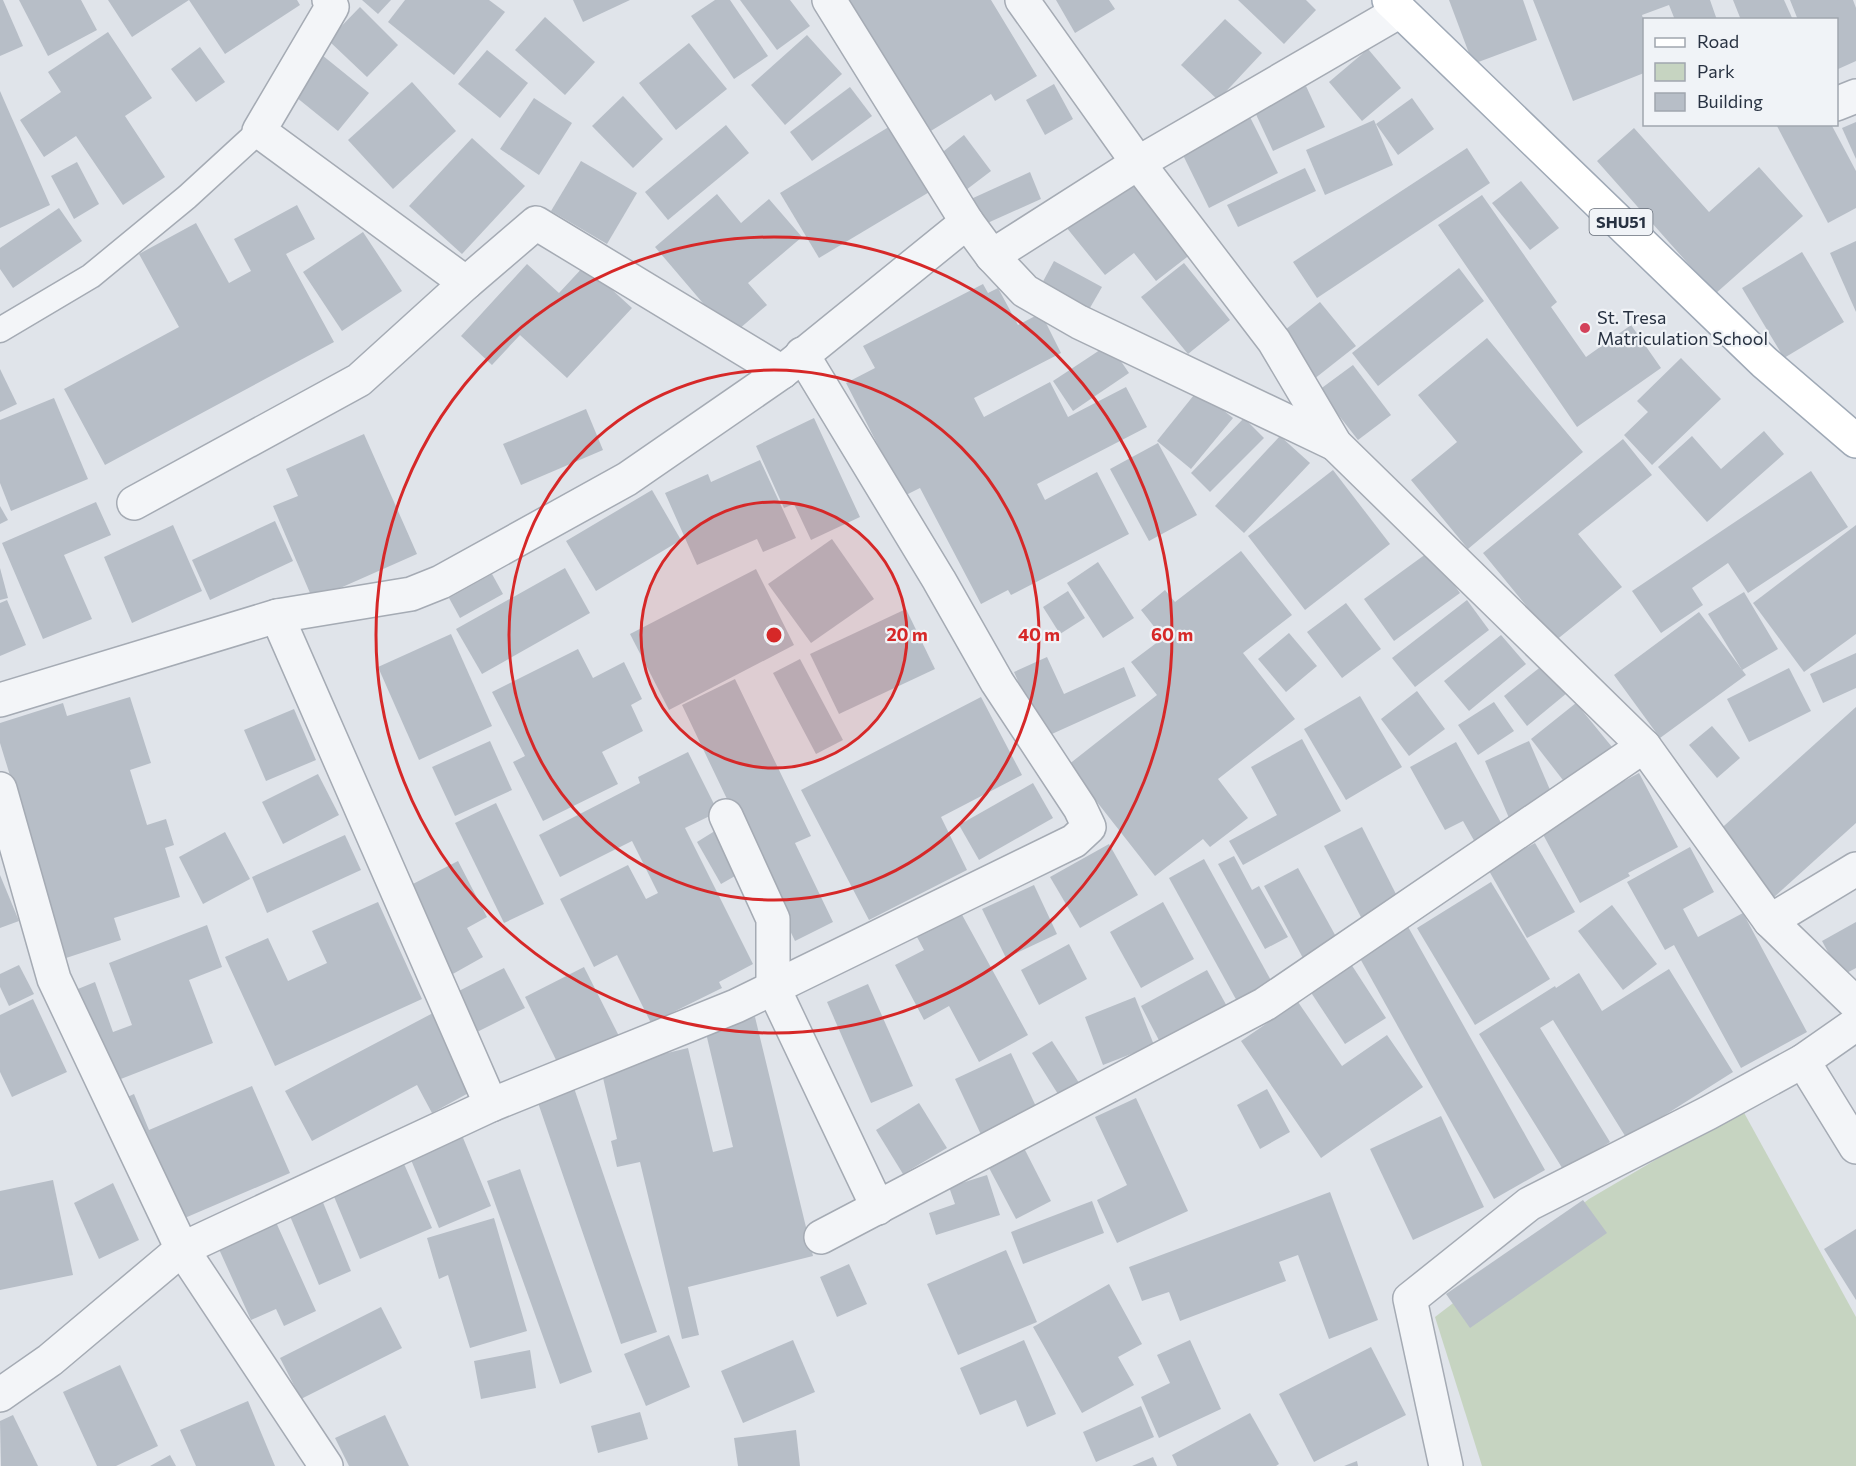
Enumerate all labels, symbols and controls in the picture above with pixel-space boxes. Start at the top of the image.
legend [1643,18,1838,126]
text: Road [1697,30,1739,52]
text: Park [1697,60,1735,82]
text: Building [1697,90,1763,112]
road number: SHU51 [1590,209,1652,235]
place label: St. Tresa Matriculation School [1597,306,1768,349]
marker: St. Tresa Matriculation School [1578,321,1592,335]
text: 20 m [886,623,928,645]
text: 40 m [1018,623,1060,645]
text: 60 m [1151,623,1193,645]
centre of rings [764,625,784,645]

